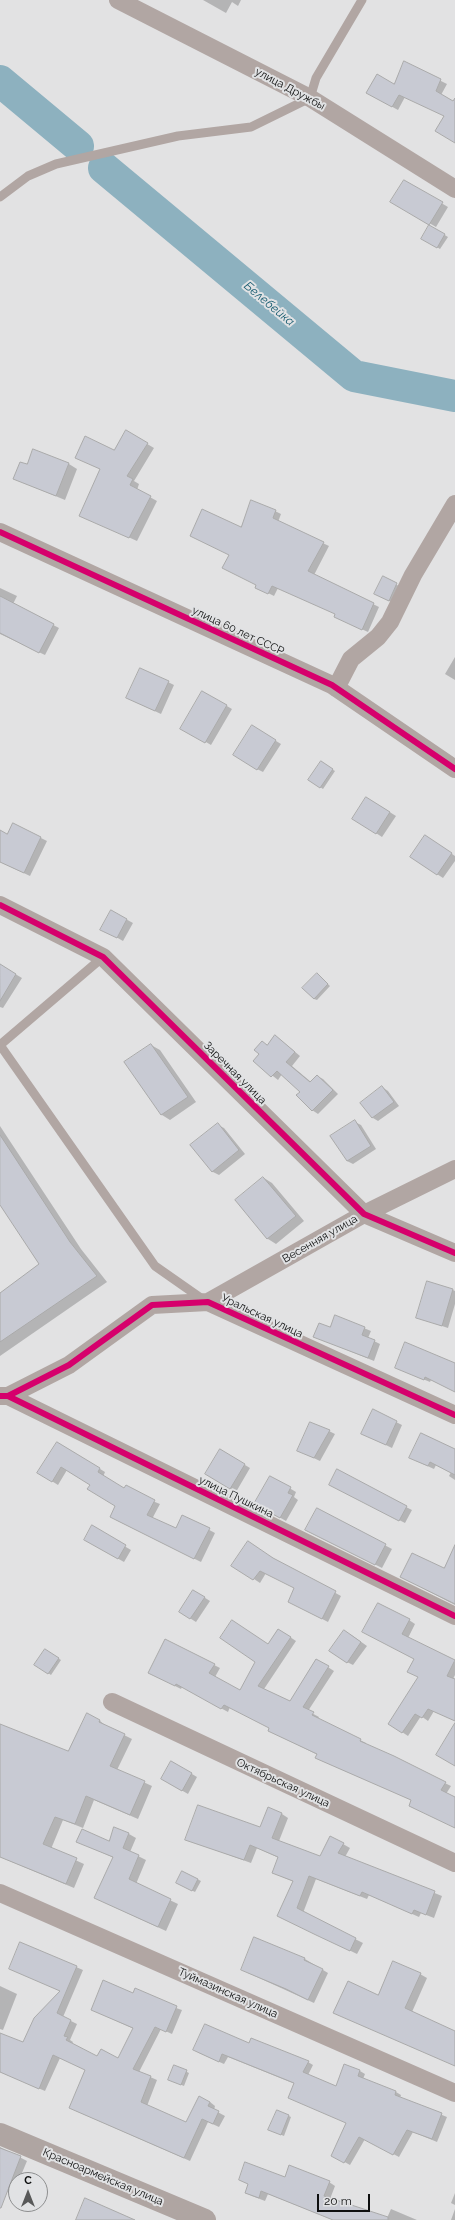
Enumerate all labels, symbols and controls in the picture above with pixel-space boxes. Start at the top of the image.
street label: улица Дружбы [253,65,327,113]
water label: Белебейка [241,279,297,329]
street label: улица 60 лет СССР [190,604,286,658]
street label: Заречная улица [201,1039,269,1107]
street label: Весенняя улица [280,1212,360,1266]
street label: Уральская улица [219,1291,305,1341]
street label: улица Пушкина [197,1473,275,1521]
street label: Октябрьская улица [234,1756,332,1810]
street label: Туймазинская улица [176,1965,280,2021]
street label: Красноармейская улица [41,2146,165,2208]
north arrow [8,2172,48,2212]
text: С [24,2174,32,2187]
scale bar [319,2186,372,2212]
text: 20 m [324,2194,352,2208]

